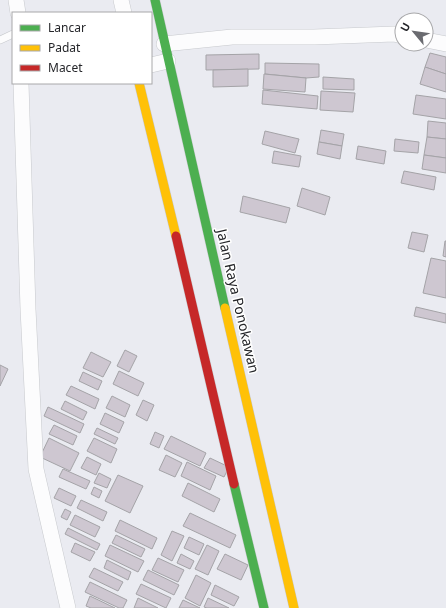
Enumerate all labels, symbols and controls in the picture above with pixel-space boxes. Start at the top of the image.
legend [12,12,152,84]
north arrow [394,12,434,52]
text: Lancar [48,19,86,36]
text: U [396,20,413,34]
text: Padat [48,39,81,56]
text: Macet [48,59,83,76]
street label: Jalan Raya Ponokawan [212,225,264,375]

